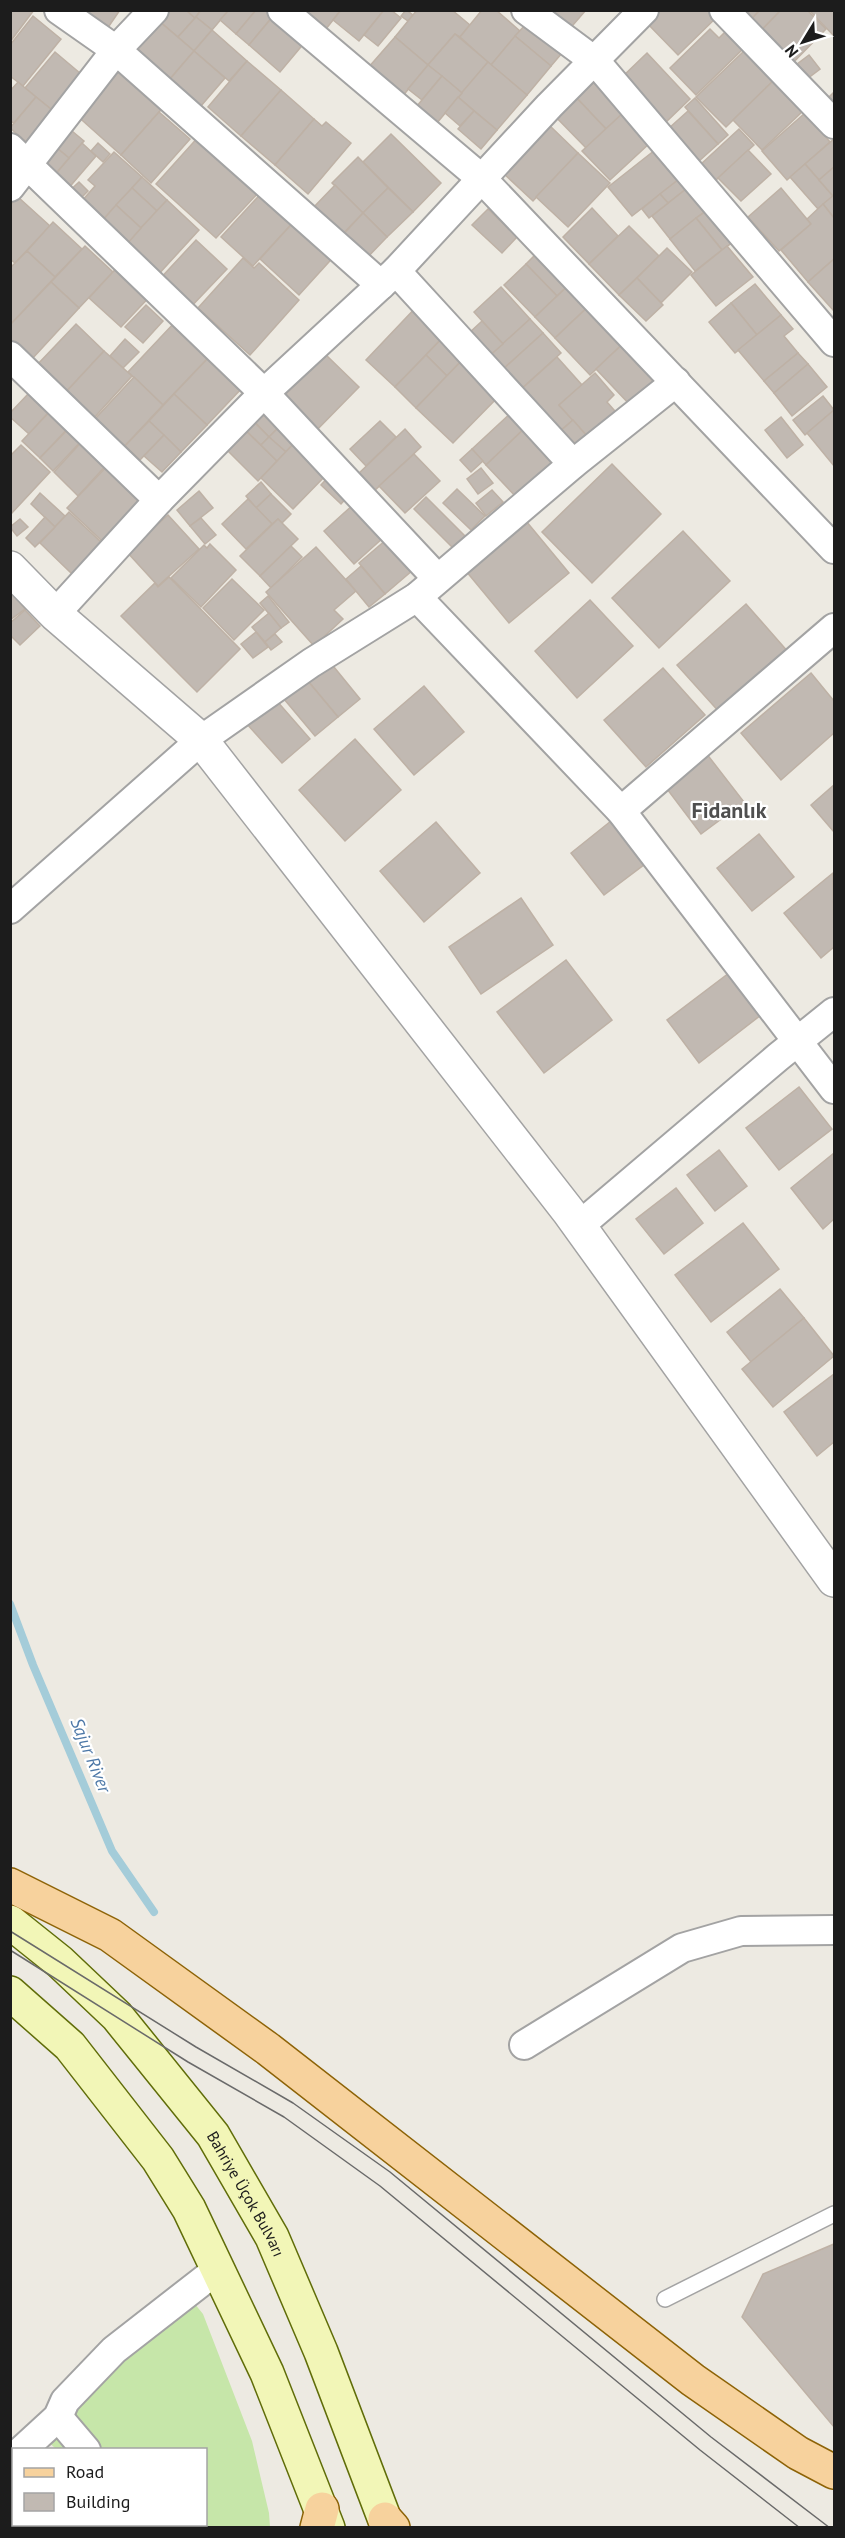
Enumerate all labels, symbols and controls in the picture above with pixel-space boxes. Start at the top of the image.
north arrow [773,12,833,72]
text: N [780,41,802,62]
district label: Fidanlık [691,796,767,824]
water label: Sajur River [66,1714,117,1797]
street label: Bahriye Üçok Bulvarı [203,2127,289,2259]
legend [12,2448,207,2526]
text: Road [66,2460,104,2483]
text: Building [66,2490,130,2513]

